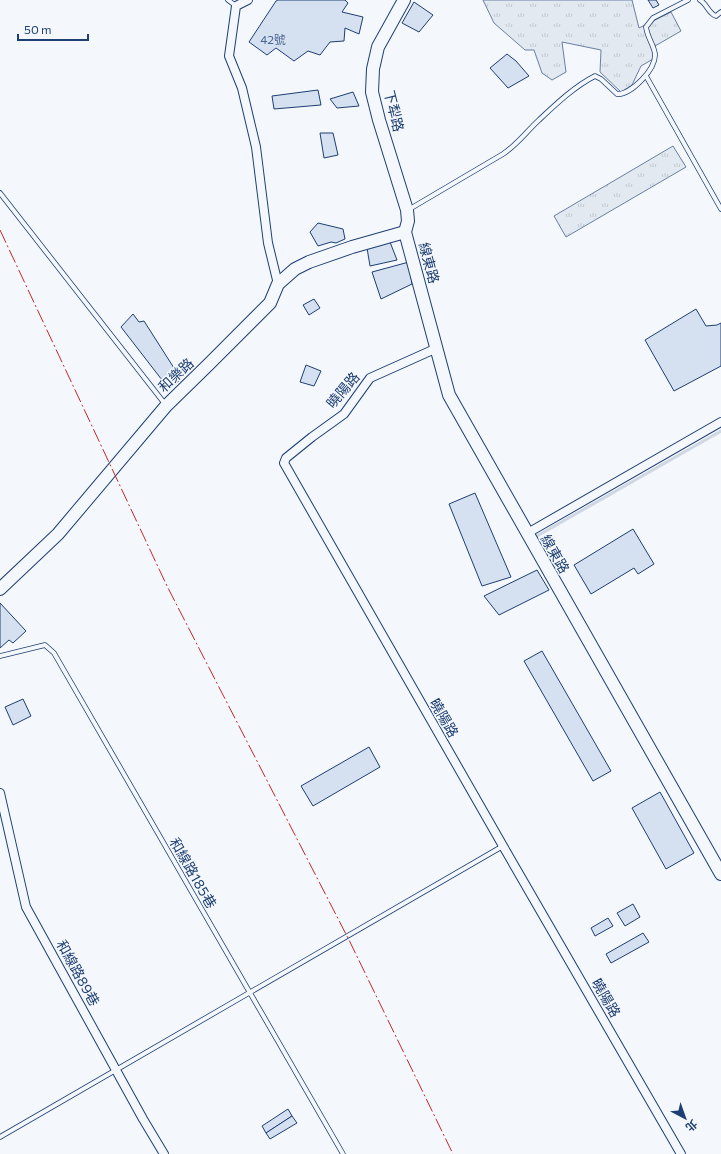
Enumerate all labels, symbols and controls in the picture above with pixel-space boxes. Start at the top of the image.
scale bar [18,16,88,42]
text: 50 m [24,22,52,36]
house number: 42號 [260,32,286,46]
street label: 下犁路 [381,88,408,133]
street label: 線東路 [416,240,443,285]
street label: 和樂路 [155,354,197,395]
street label: 曉陽路 [322,368,363,411]
street label: 線東路 [538,531,573,576]
street label: 曉陽路 [427,695,462,740]
street label: 和線路185巷 [166,834,220,911]
street label: 和線路89巷 [53,937,104,1009]
street label: 曉陽路 [589,975,624,1020]
north arrow [665,1098,705,1138]
text: 北 [683,1117,700,1134]

